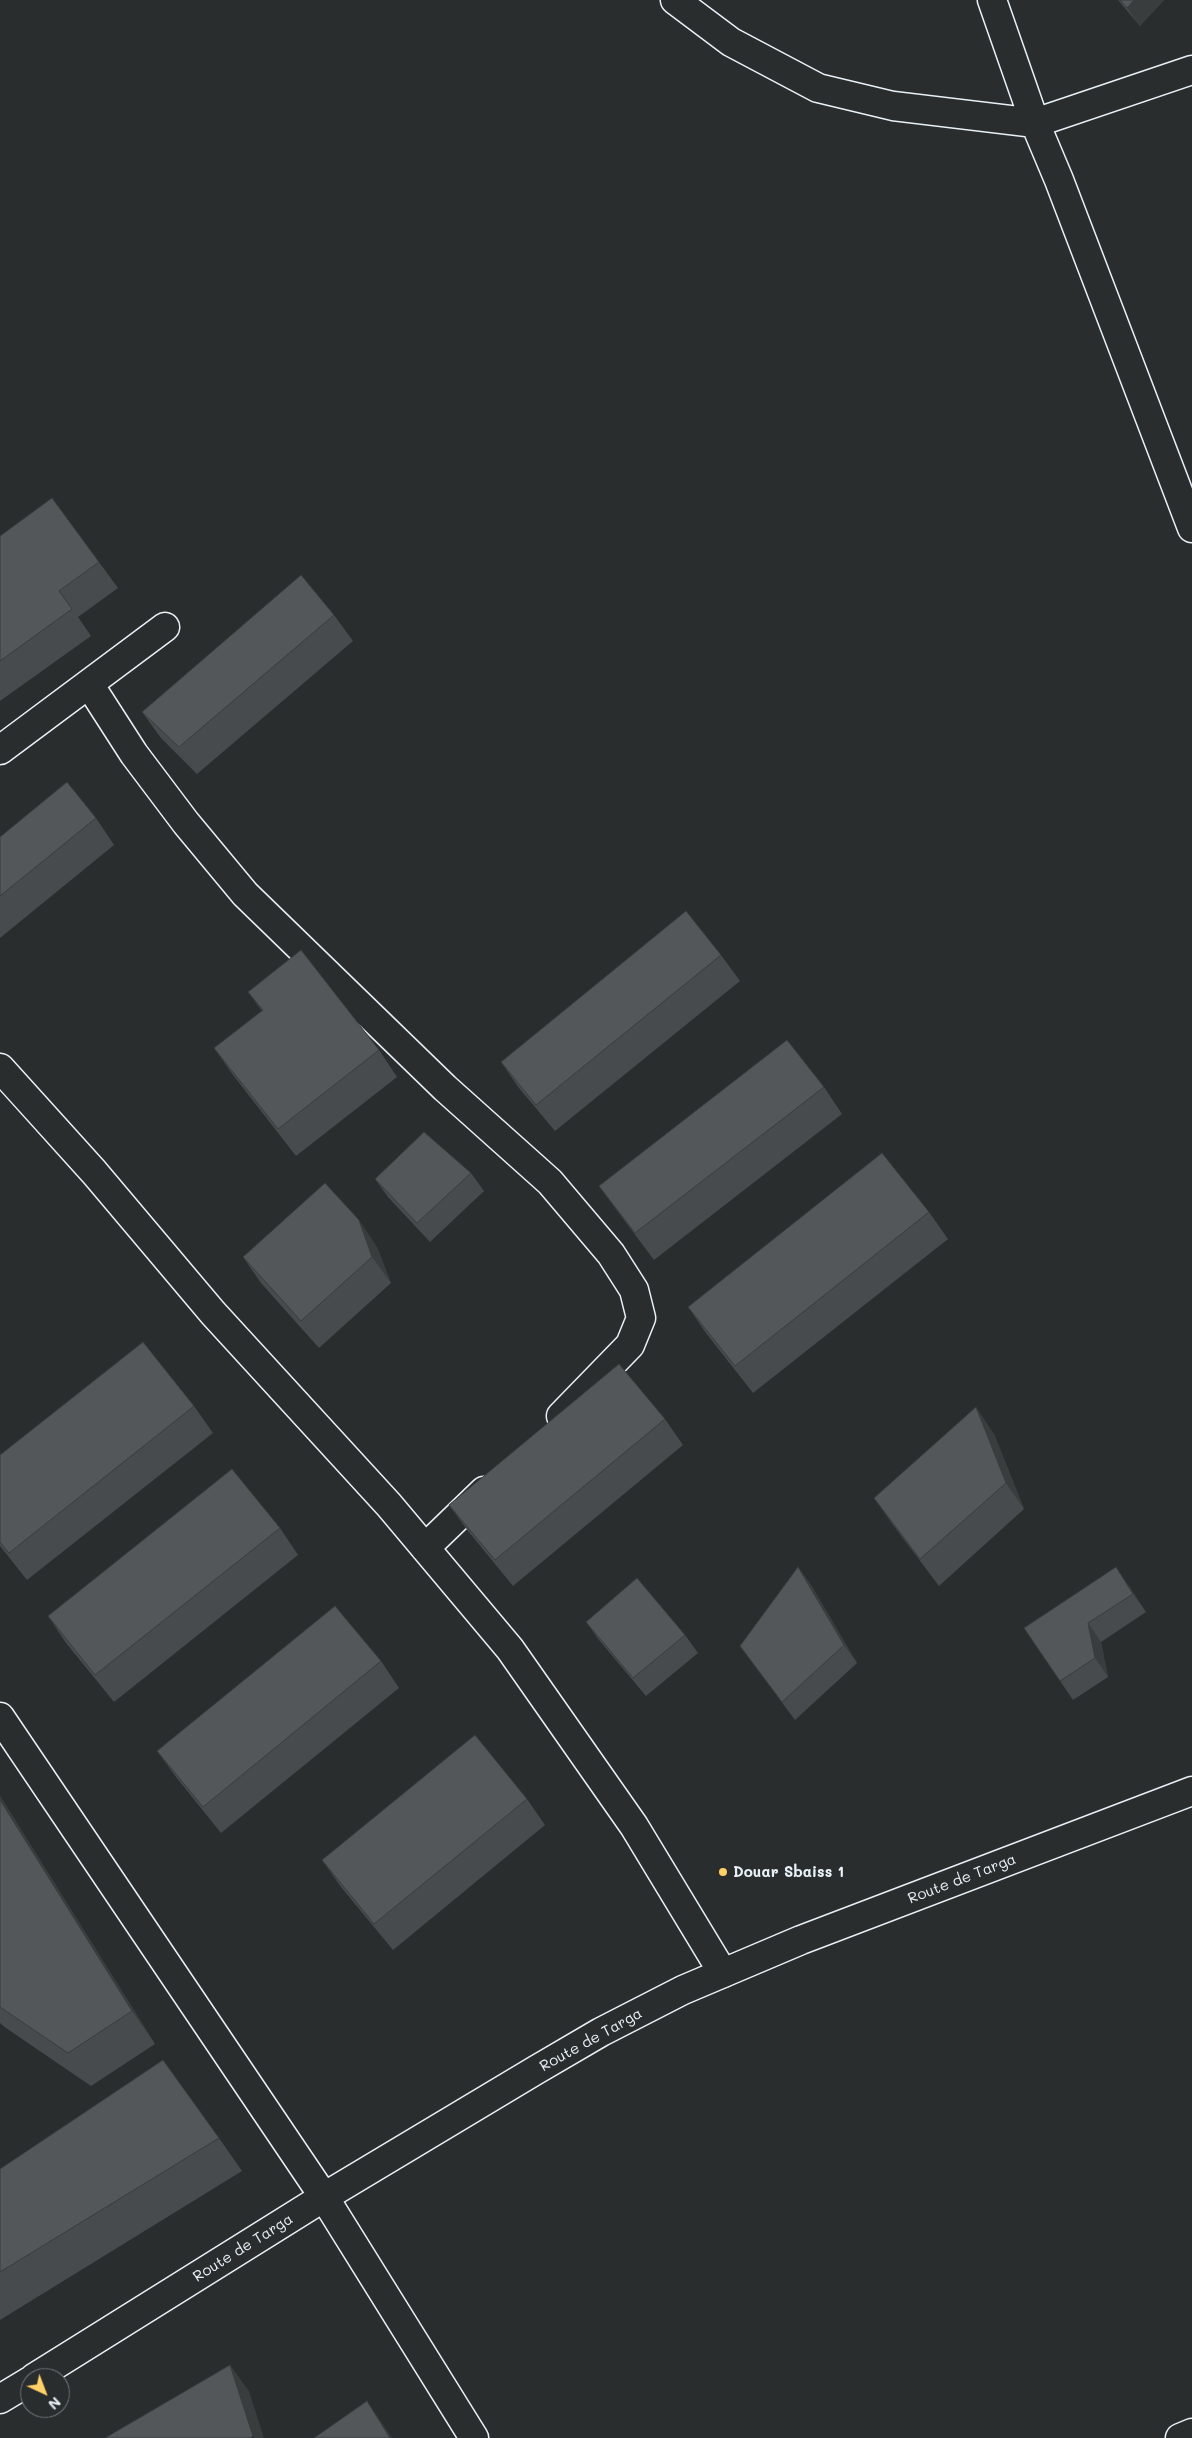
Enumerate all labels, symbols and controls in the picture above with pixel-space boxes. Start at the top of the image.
street label: Route de Targa [905,1850,1019,1908]
place label: Douar Sbaiss 1 [733,1863,844,1881]
marker: Douar Sbaiss 1 [717,1866,729,1878]
street label: Route de Targa [537,2004,645,2076]
street label: Route de Targa [190,2210,296,2286]
north arrow [20,2368,70,2418]
text: N [45,2393,65,2414]

